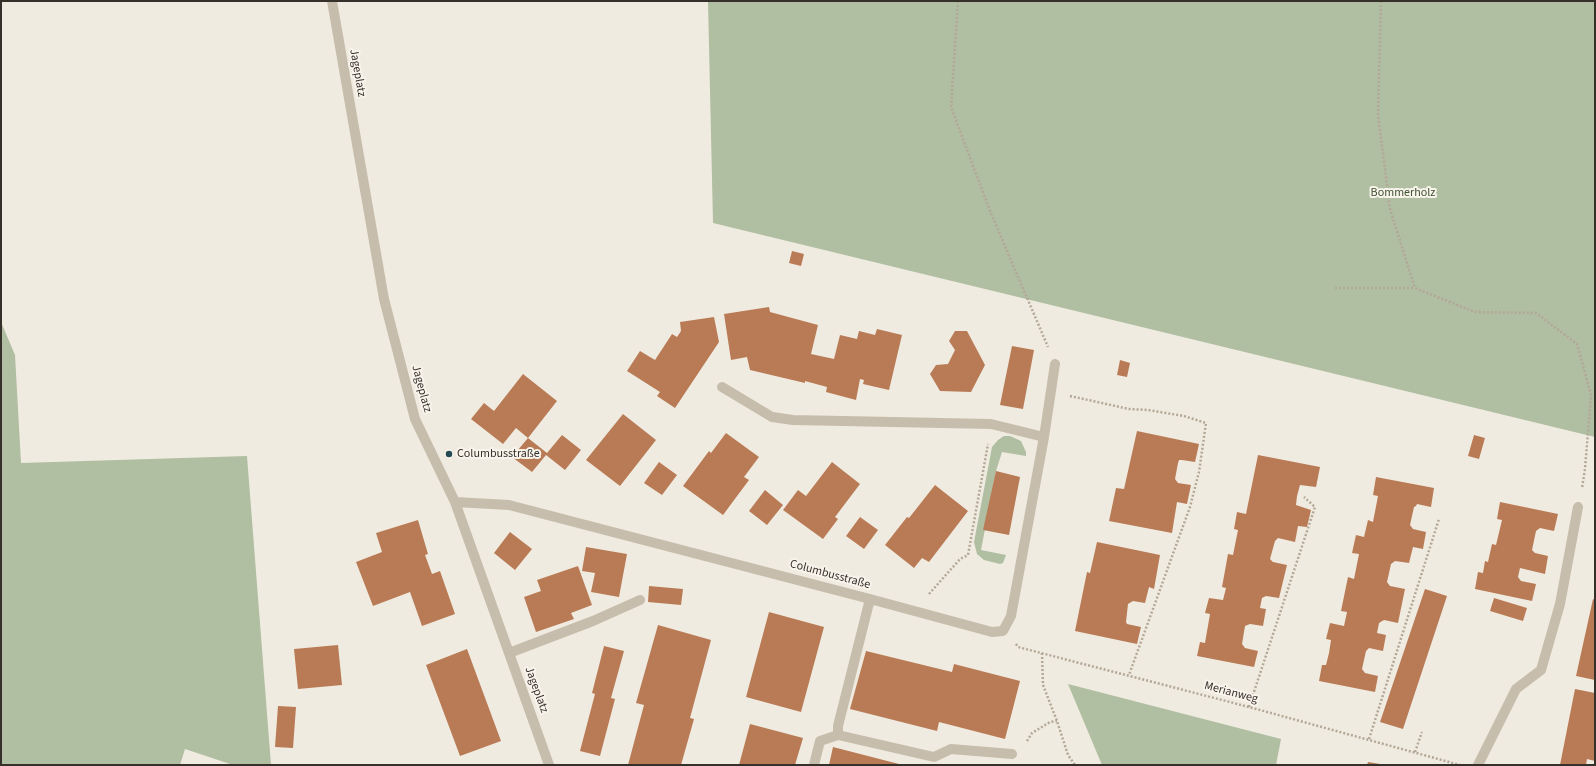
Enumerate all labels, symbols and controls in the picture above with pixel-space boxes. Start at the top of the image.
street label: Jageplatz [346,48,368,98]
park label: Bommerholz [1371,186,1435,200]
street label: Jageplatz [408,364,434,414]
place label: Columbusstraße [457,447,540,461]
marker: Columbusstraße [444,449,454,459]
street label: Columbusstraße [788,557,872,593]
street label: Jageplatz [521,665,551,715]
street label: Merianweg [1203,679,1259,707]

